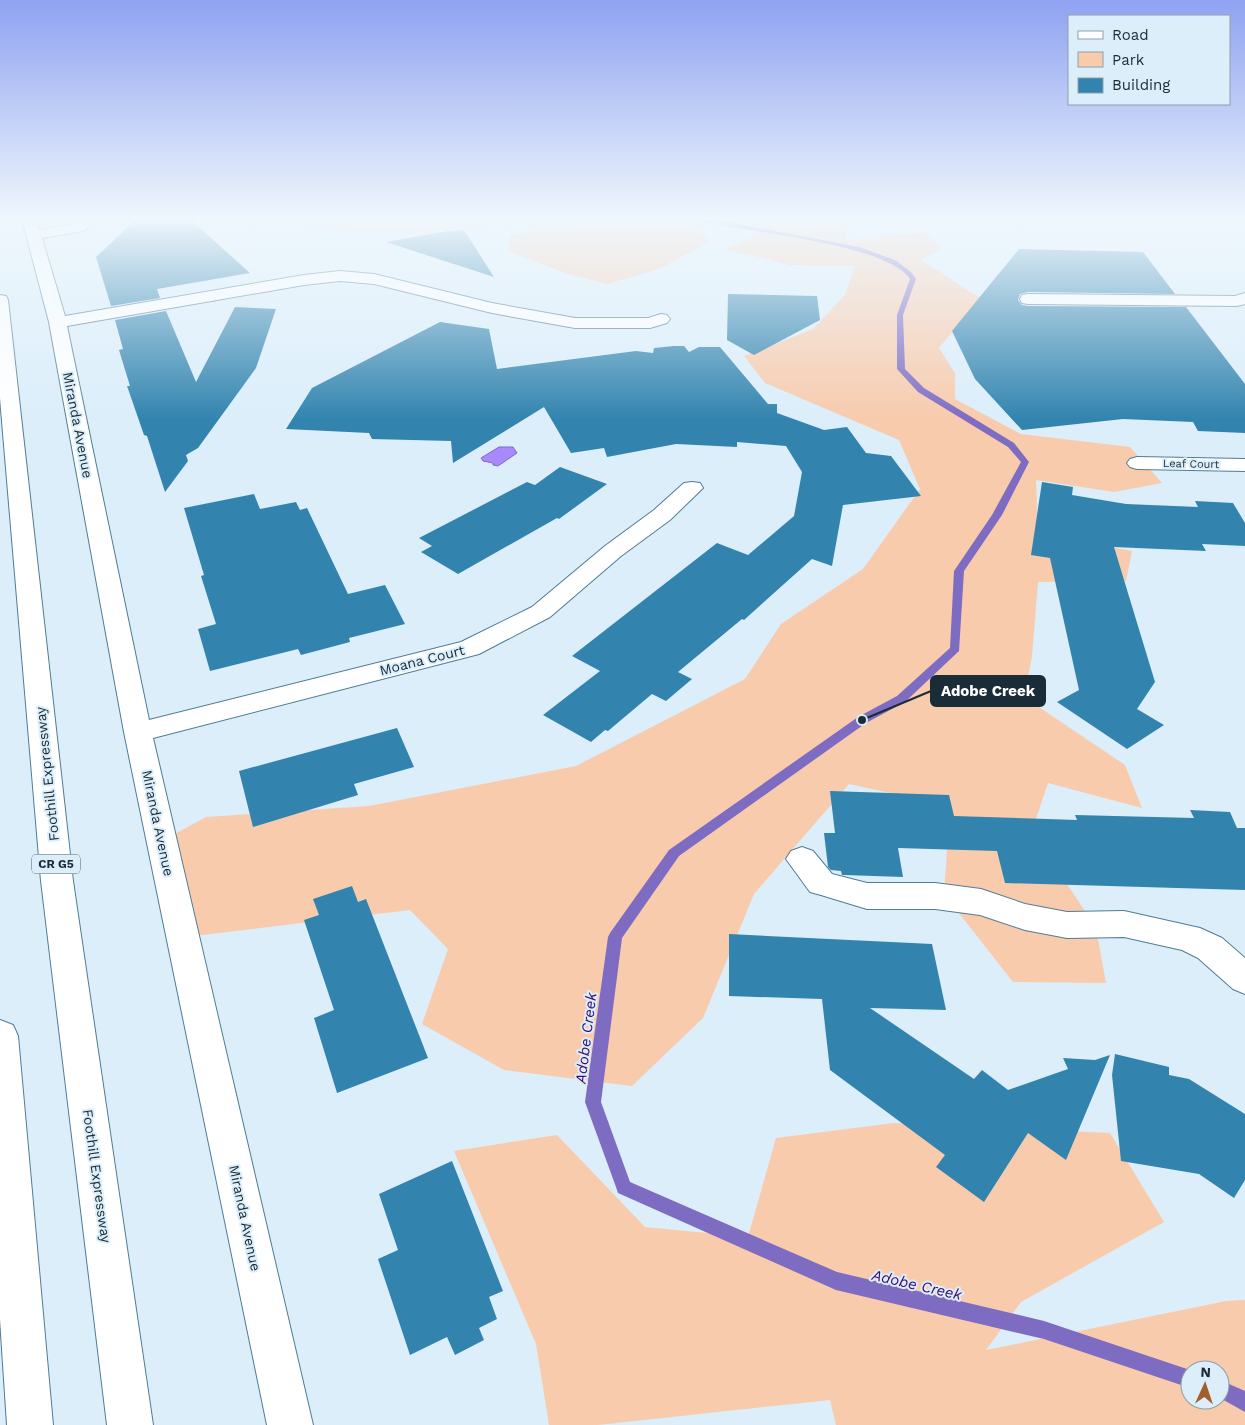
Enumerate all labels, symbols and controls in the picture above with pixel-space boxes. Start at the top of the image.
legend [1068,15,1230,105]
text: Road [1112,26,1149,44]
text: Park [1112,51,1145,69]
text: Building [1112,76,1170,94]
street label: Miranda Avenue [60,371,96,479]
street label: Leaf Court [1163,457,1220,471]
street label: Moana Court [378,642,466,678]
callout: Adobe Creek [931,676,1045,706]
text: Adobe Creek [941,682,1036,700]
street label: Foothill Expressway [32,705,62,842]
street label: Miranda Avenue [139,769,177,877]
road number: CR G5 [32,854,80,874]
water label: Adobe Creek [571,991,601,1085]
street label: Foothill Expressway [80,1108,114,1245]
street label: Miranda Avenue [226,1164,264,1272]
water label: Adobe Creek [869,1266,964,1304]
north arrow [1180,1360,1230,1410]
text: N [1200,1364,1211,1380]

